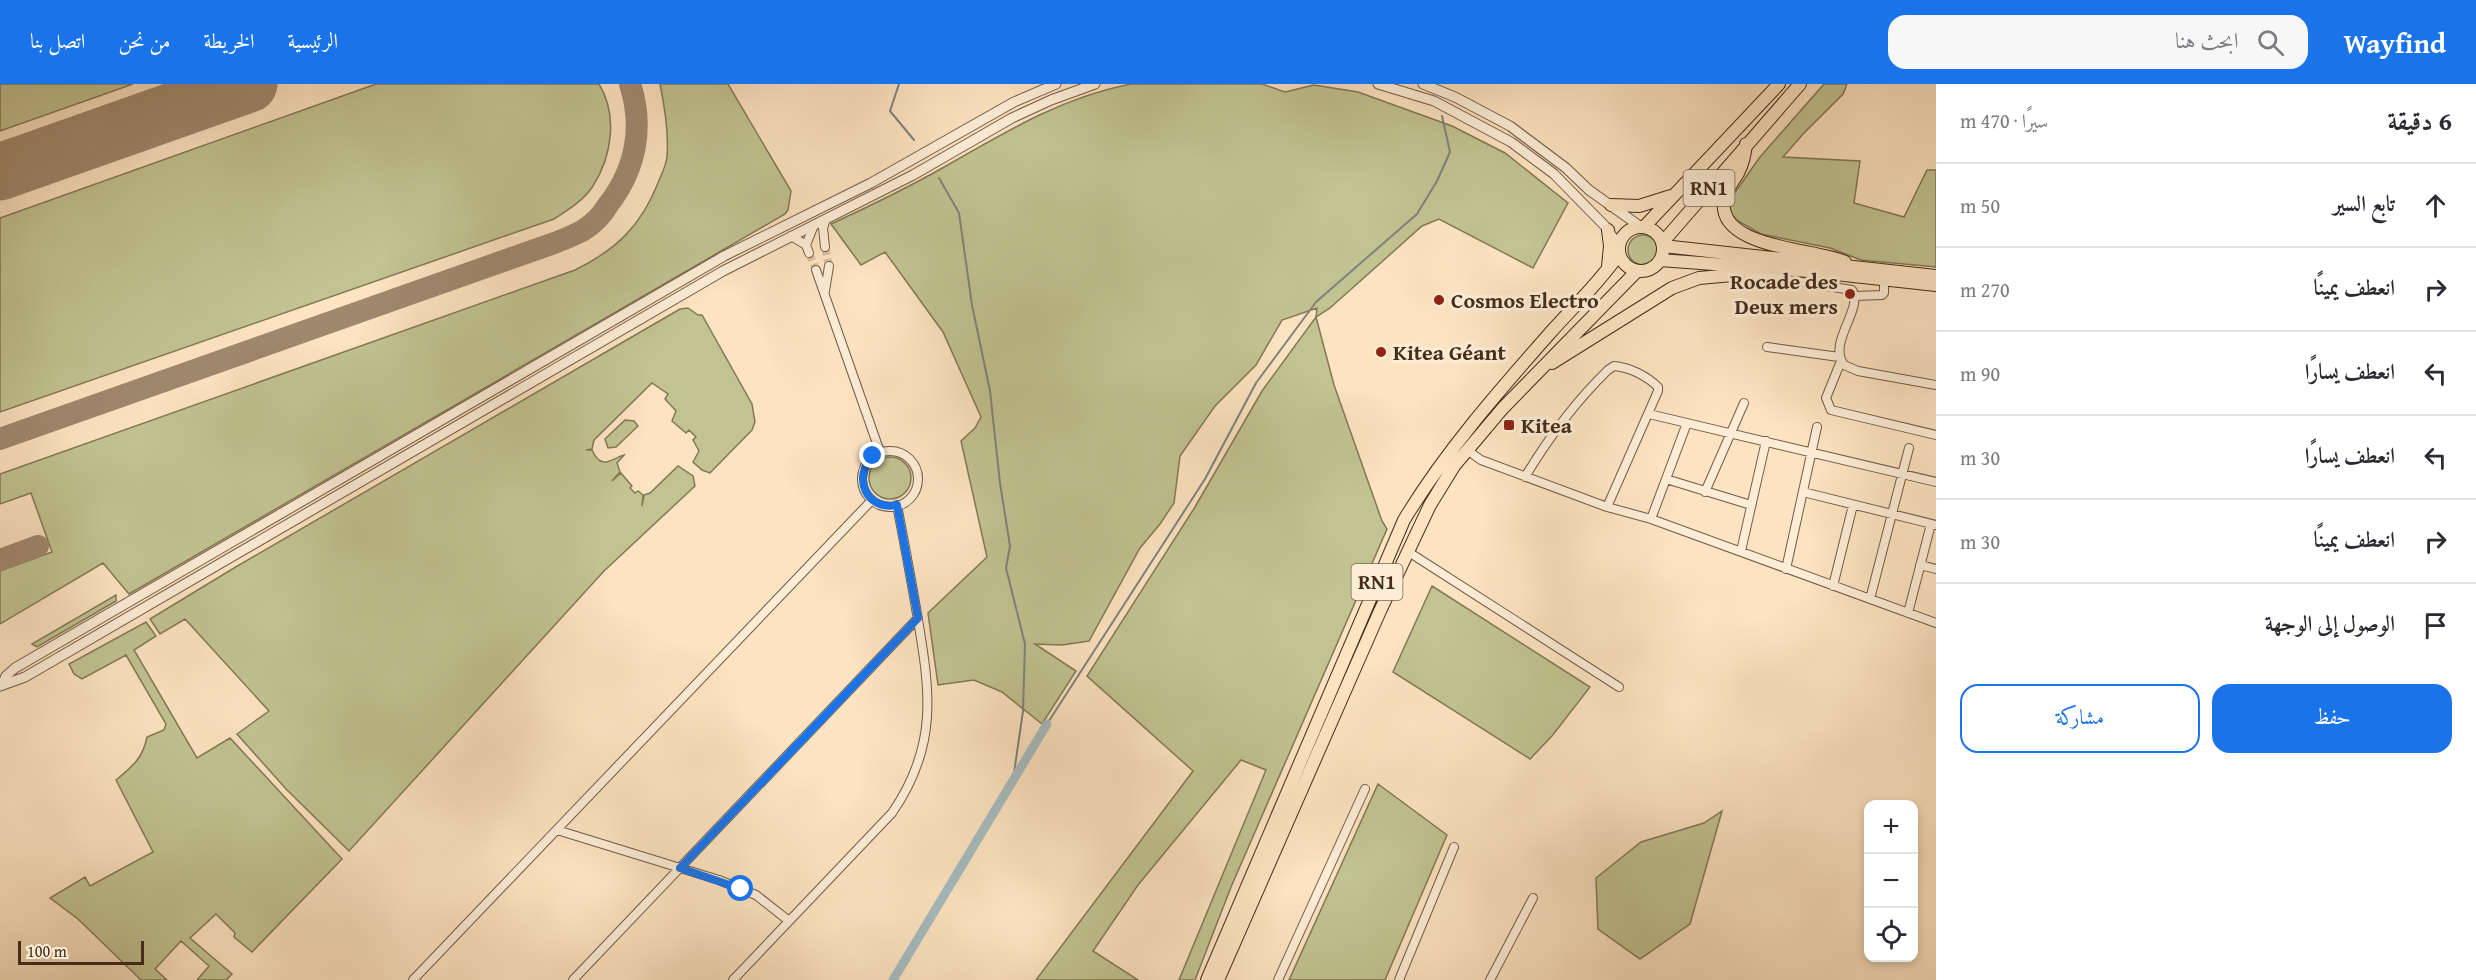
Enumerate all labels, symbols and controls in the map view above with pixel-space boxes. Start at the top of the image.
search box [1888,15,2308,69]
text: Wayfind [2344,22,2446,63]
text: ابحث هنا [2175,24,2239,56]
text: اتصل بنا [30,25,85,56]
text: من نحن [118,25,171,56]
text: الخريطة [204,25,255,56]
text: الرئيسية [288,25,338,56]
icon: search [2254,26,2287,59]
text: 6 دقيقة [2387,101,2452,140]
text: سيرًا · 470 m [1960,106,2048,135]
road number: RN1 [1684,170,1734,206]
text: تابع السير [2333,187,2395,219]
icon: ahead [2419,189,2452,222]
text: 50 m [1960,191,2000,220]
place label: Rocade des Deux mers [1730,265,1838,322]
text: انعطف يمينًا [2314,271,2395,303]
icon: right [2419,273,2452,306]
text: 270 m [1960,275,2010,304]
place label: Cosmos Electro [1451,284,1599,316]
marker: Rocade des Deux mers [1843,287,1857,301]
marker: Cosmos Electro [1432,293,1446,307]
place label: Kitea Géant [1393,336,1506,368]
marker: Kitea Géant [1374,345,1388,359]
text: انعطف يسارًا [2305,355,2395,387]
icon: left [2419,357,2452,390]
text: 90 m [1960,359,2000,388]
place label: Kitea [1521,409,1573,441]
marker: Kitea [1502,418,1516,432]
text: انعطف يسارًا [2305,439,2395,471]
icon: left [2419,441,2452,474]
route end [859,442,885,468]
text: 30 m [1960,443,2000,472]
text: انعطف يمينًا [2314,523,2395,555]
icon: right [2419,525,2452,558]
text: 30 m [1960,527,2000,556]
road number: RN1 [1352,564,1402,600]
text: الوصول إلى الوجهة [2265,607,2395,639]
icon: arrive [2419,609,2452,642]
button: مشاركة [1960,684,2200,753]
button: حفظ [2212,684,2452,753]
map controls [1864,800,1918,962]
button: + [1864,800,1918,854]
button: − [1864,854,1918,908]
route start [727,875,753,901]
button: locate [1864,908,1918,962]
scale bar [18,938,144,966]
text: 100 m [27,939,67,963]

